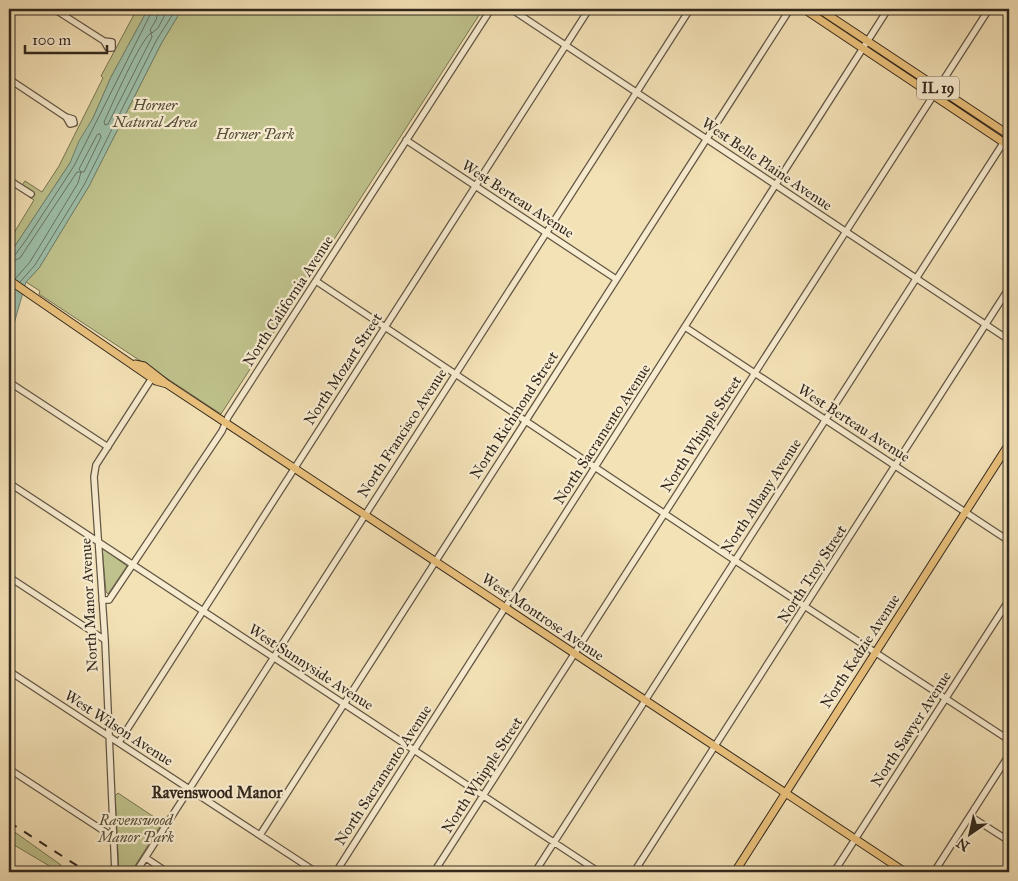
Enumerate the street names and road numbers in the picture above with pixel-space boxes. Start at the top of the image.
road number: IL 19 [917,76,959,100]
street label: West Belle Plaine Avenue [698,114,836,214]
street label: West Berteau Avenue [459,156,577,242]
street label: North California Avenue [239,232,337,370]
street label: North Mozart Street [300,309,386,429]
street label: North Richmond Street [466,347,562,482]
street label: North Sacramento Avenue [550,360,654,508]
street label: North Francisco Avenue [354,365,450,501]
street label: North Whipple Street [657,372,746,496]
street label: West Berteau Avenue [795,380,913,466]
street label: North Albany Avenue [717,435,805,557]
street label: North Troy Street [774,521,851,626]
street label: North Manor Avenue [77,538,101,672]
street label: West Montrose Avenue [479,569,607,665]
street label: North Kedzie Avenue [816,591,904,711]
street label: West Sunnyside Avenue [245,620,377,714]
street label: North Sawyer Avenue [867,668,955,790]
street label: West Wilson Avenue [61,686,177,770]
street label: North Sacramento Avenue [331,701,435,849]
street label: North Whipple Street [438,713,527,837]

